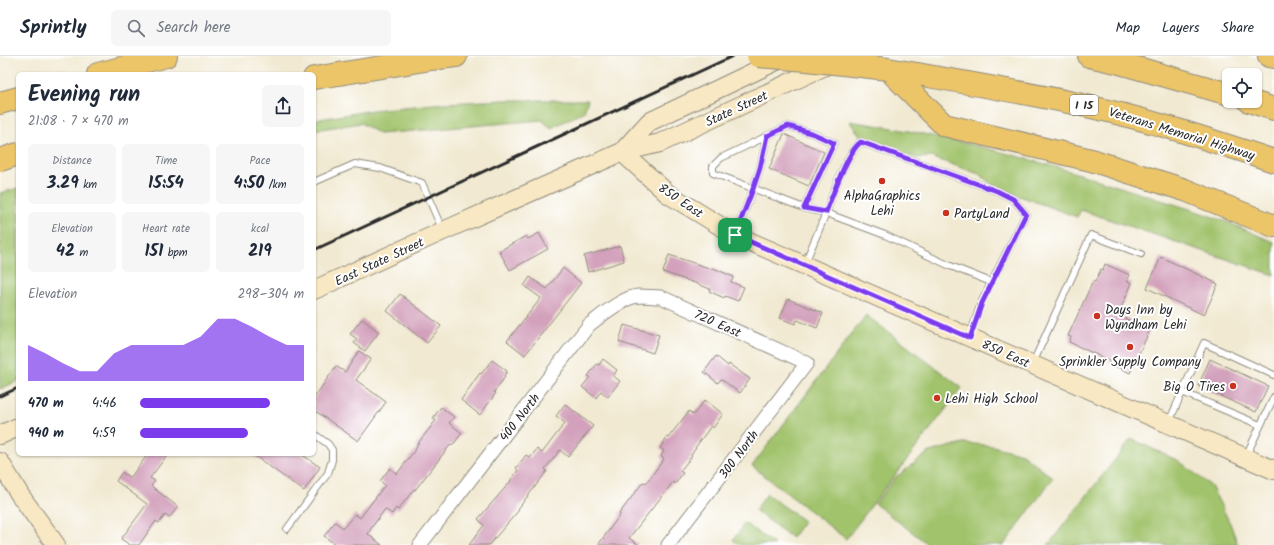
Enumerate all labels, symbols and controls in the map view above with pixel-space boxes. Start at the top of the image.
search box [111,10,391,46]
text: Sprintly [20,13,87,43]
text: Search here [157,16,231,40]
icon: search [125,17,147,39]
text: Map [1116,17,1140,39]
text: Layers [1162,17,1200,39]
text: Share [1222,17,1254,39]
map controls [1222,68,1262,108]
button: locate [1222,68,1262,108]
text: Evening run [28,78,140,113]
button: share [262,85,304,127]
street label: State Street [702,85,772,133]
road number: I 15 [1070,95,1098,115]
street label: Veterans Memorial Highway [1106,102,1258,167]
text: 21:08 · 7 × 470 m [28,111,129,132]
text: Distance [52,152,92,170]
text: Time [155,152,177,170]
text: Pace [250,152,270,170]
text: 3.29 [47,170,79,197]
text: 15:54 [148,170,184,197]
text: 4:50 [233,170,264,197]
text: km [79,176,97,194]
text: /km [264,176,287,194]
marker: AlphaGraphics Lehi [877,176,887,186]
street label: 850 East [653,178,708,225]
place label: AlphaGraphics Lehi [844,186,921,222]
place label: PartyLand [954,204,1010,225]
marker: PartyLand [941,208,951,218]
pin [718,218,752,252]
text: Elevation [51,220,93,238]
text: Heart rate [142,220,190,238]
text: kcal [251,220,269,238]
icon: arrive [724,224,746,246]
street label: East State Street [331,232,429,292]
text: 42 [56,238,75,265]
text: 151 [144,238,163,265]
text: 219 [248,238,272,265]
text: m [75,244,88,262]
text: bpm [163,244,188,262]
text: Elevation [28,284,77,305]
text: 298–304 m [238,284,304,305]
place label: Days Inn by Wyndham Lehi [1105,300,1187,336]
street label: 720 East [690,305,745,344]
marker: Days Inn by Wyndham Lehi [1092,311,1102,321]
street label: 850 East [978,334,1034,375]
marker: Sprinkler Supply Company [1125,342,1135,352]
place label: Sprinkler Supply Company [1059,352,1202,373]
place label: Big O Tires [1163,377,1225,398]
marker: Big O Tires [1228,381,1238,391]
street label: 400 North [495,389,546,447]
place label: Lehi High School [945,389,1038,410]
text: 470 m [28,393,64,414]
text: 4:46 [92,393,117,414]
marker: Lehi High School [932,393,942,403]
text: 940 m [28,423,64,444]
text: 4:59 [92,423,116,444]
street label: 300 North [714,426,765,484]

